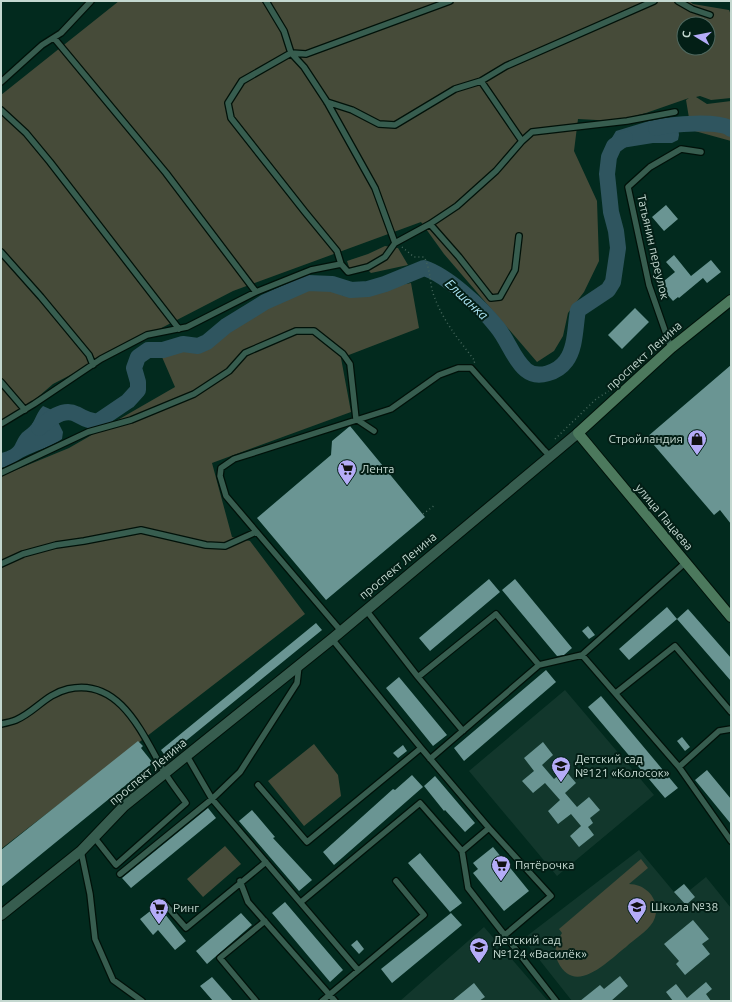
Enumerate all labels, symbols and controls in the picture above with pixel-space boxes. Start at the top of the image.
north arrow [676,16,716,56]
text: С [680,30,693,39]
street label: Татьянин переулок [635,193,672,301]
water label: Елшанка [443,276,491,322]
street label: проспект Ленина [603,319,684,393]
shop icon: Стройландия [686,428,708,456]
place label: Стройландия [609,432,683,445]
supermarket icon: Лента [336,458,358,486]
place label: Лента [361,462,394,475]
street label: улица Пацаева [633,481,696,552]
street label: проспект Ленина [357,530,439,602]
street label: проспект Ленина [107,736,189,808]
place label: Детский сад №121 «Колосок» [575,752,670,779]
school or university icon: Детский сад №121 «Колосок» [550,755,572,783]
supermarket icon: Пятёрочка [490,854,512,882]
place label: Пятёрочка [515,858,574,871]
school or university icon: Школа №38 [626,896,648,924]
supermarket icon: Ринг [148,897,170,925]
place label: Школа №38 [651,900,719,913]
place label: Ринг [173,901,199,914]
place label: Детский сад №124 «Василёк» [493,933,587,960]
school or university icon: Детский сад №124 «Василёк» [468,936,490,964]

